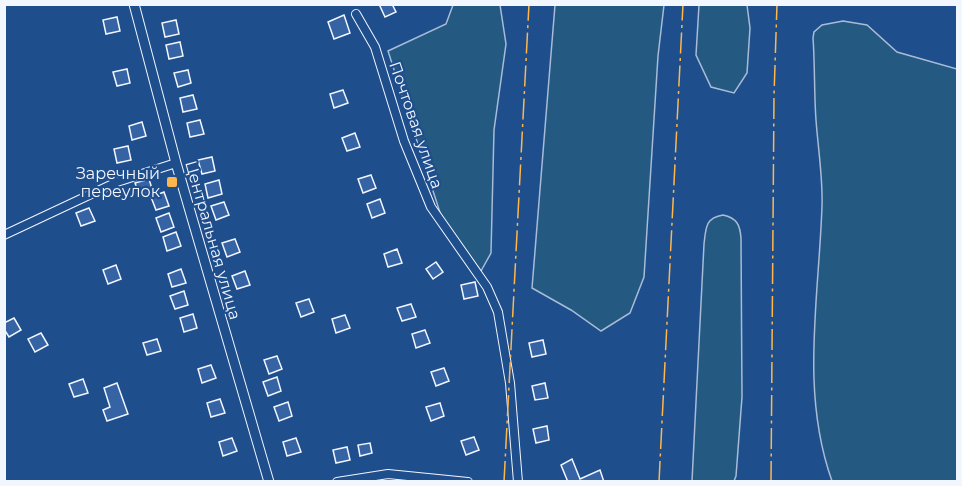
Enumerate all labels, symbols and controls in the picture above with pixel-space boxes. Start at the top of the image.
street label: Почтовая улица [385,59,447,191]
street label: Центральная улица [181,158,245,322]
place label: Заречный переулок [76,164,161,201]
marker: Заречный переулок [165,175,179,189]

